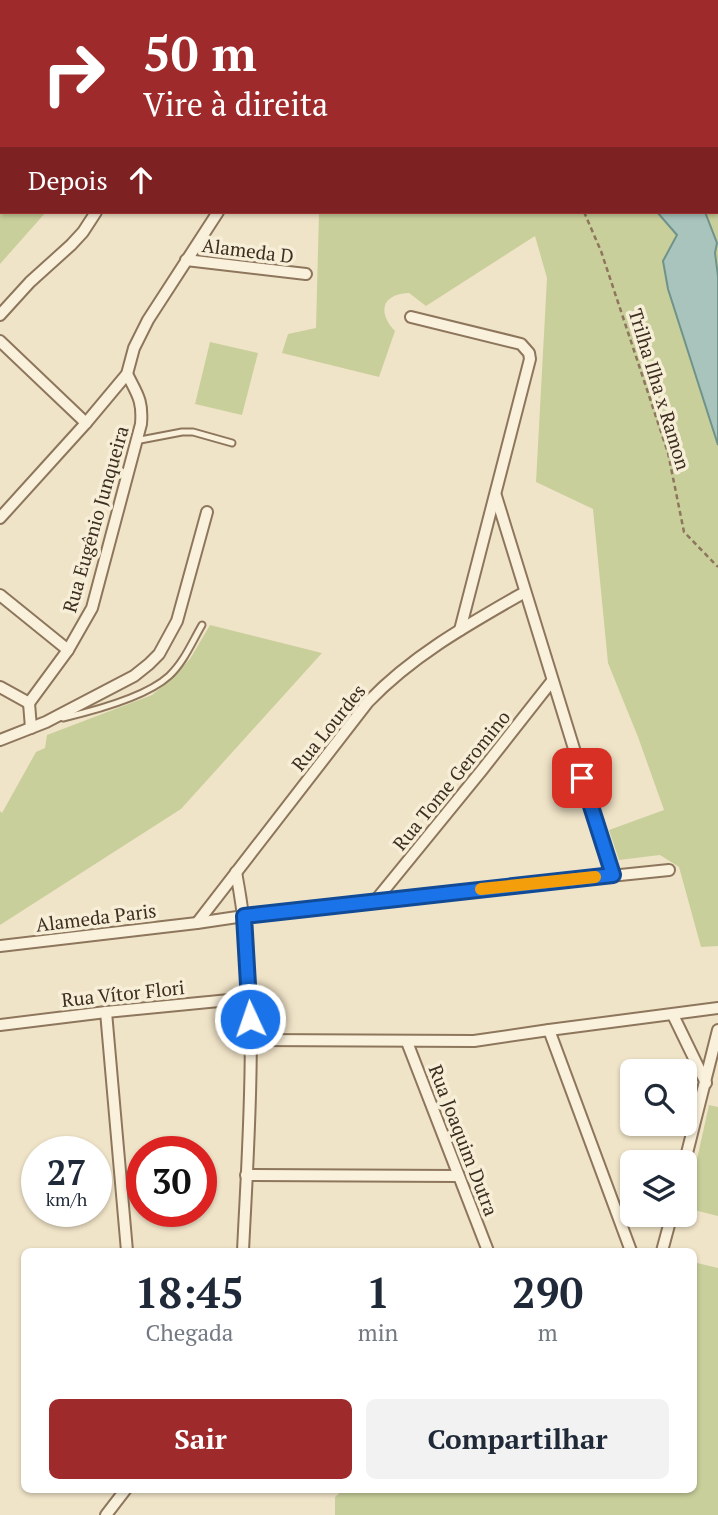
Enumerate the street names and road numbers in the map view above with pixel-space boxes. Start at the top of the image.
street label: Alameda D [201,232,295,268]
street label: Trilha Ilha x Ramon [624,305,696,473]
street label: Rua Eugênio Junqueira [56,422,134,615]
street label: Rua Lourdes [285,678,371,776]
street label: Rua Tome Geromino [387,705,515,855]
street label: Alameda Paris [34,897,158,937]
street label: Rua Vítor Flori [60,974,186,1012]
street label: Rua Joaquim Dutra [424,1061,505,1220]

